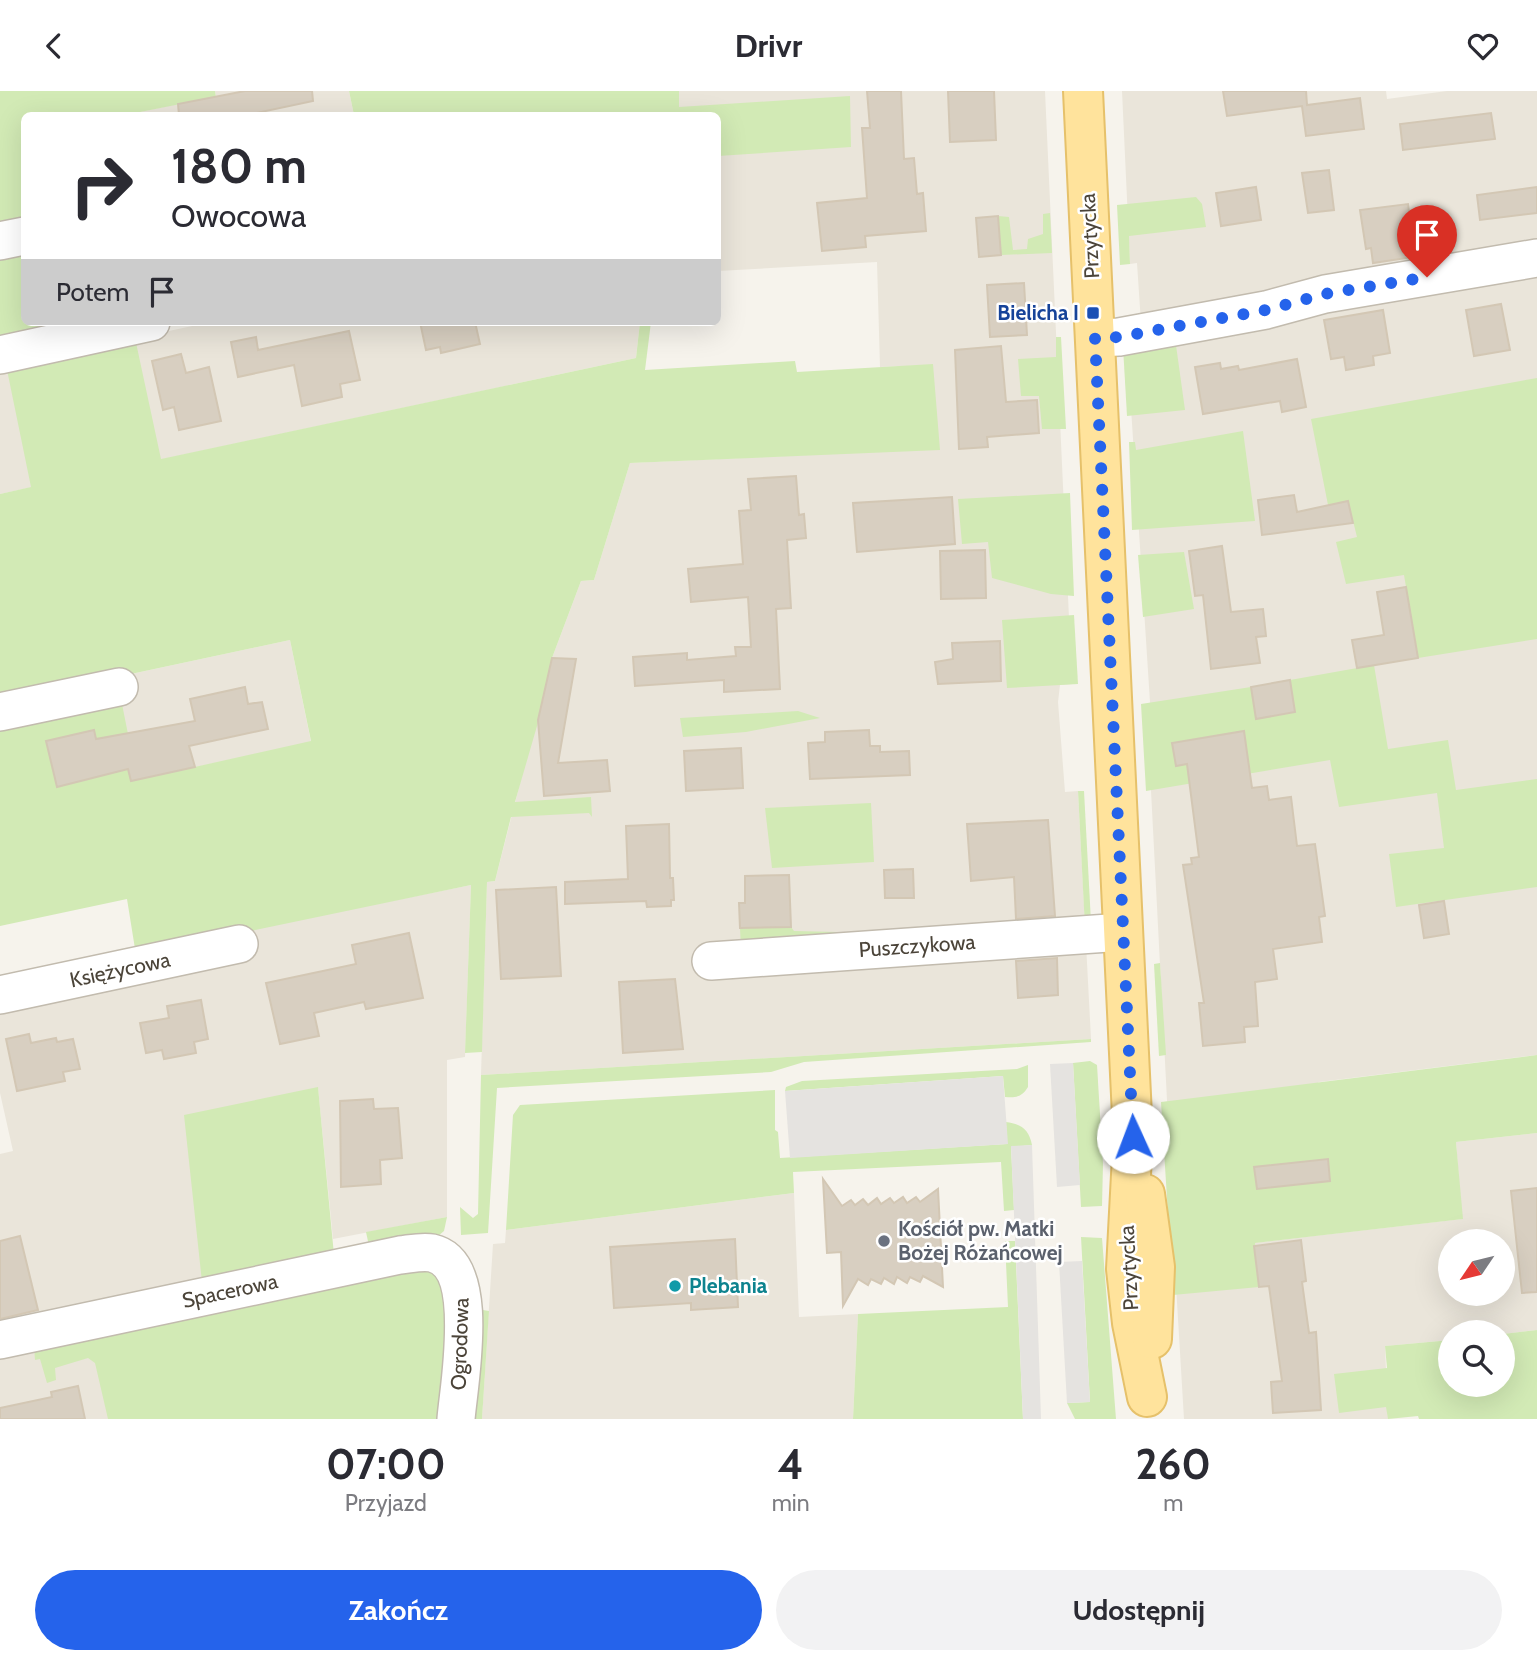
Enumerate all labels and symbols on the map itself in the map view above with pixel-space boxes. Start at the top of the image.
street label: Przytycka [1075,193,1104,279]
pin [1397,205,1457,277]
place label: Bielicha I [997,300,1079,325]
marker: Bielicha I [1085,305,1101,321]
street label: Puszczykowa [858,929,976,962]
street label: Księżycowa [67,947,172,992]
position arrow [1096,1100,1170,1174]
place label: Kościół pw. Matki Bożej Różańcowej [898,1216,1063,1265]
street label: Przytycka [1114,1225,1143,1311]
north arrow [1438,1229,1516,1305]
marker: Kościół pw. Matki Bożej Różańcowej [876,1233,892,1249]
street label: Spacerowa [180,1268,280,1313]
place label: Plebania [689,1273,768,1298]
marker: Plebania [667,1278,683,1294]
street label: Ogrodowa [445,1297,474,1391]

